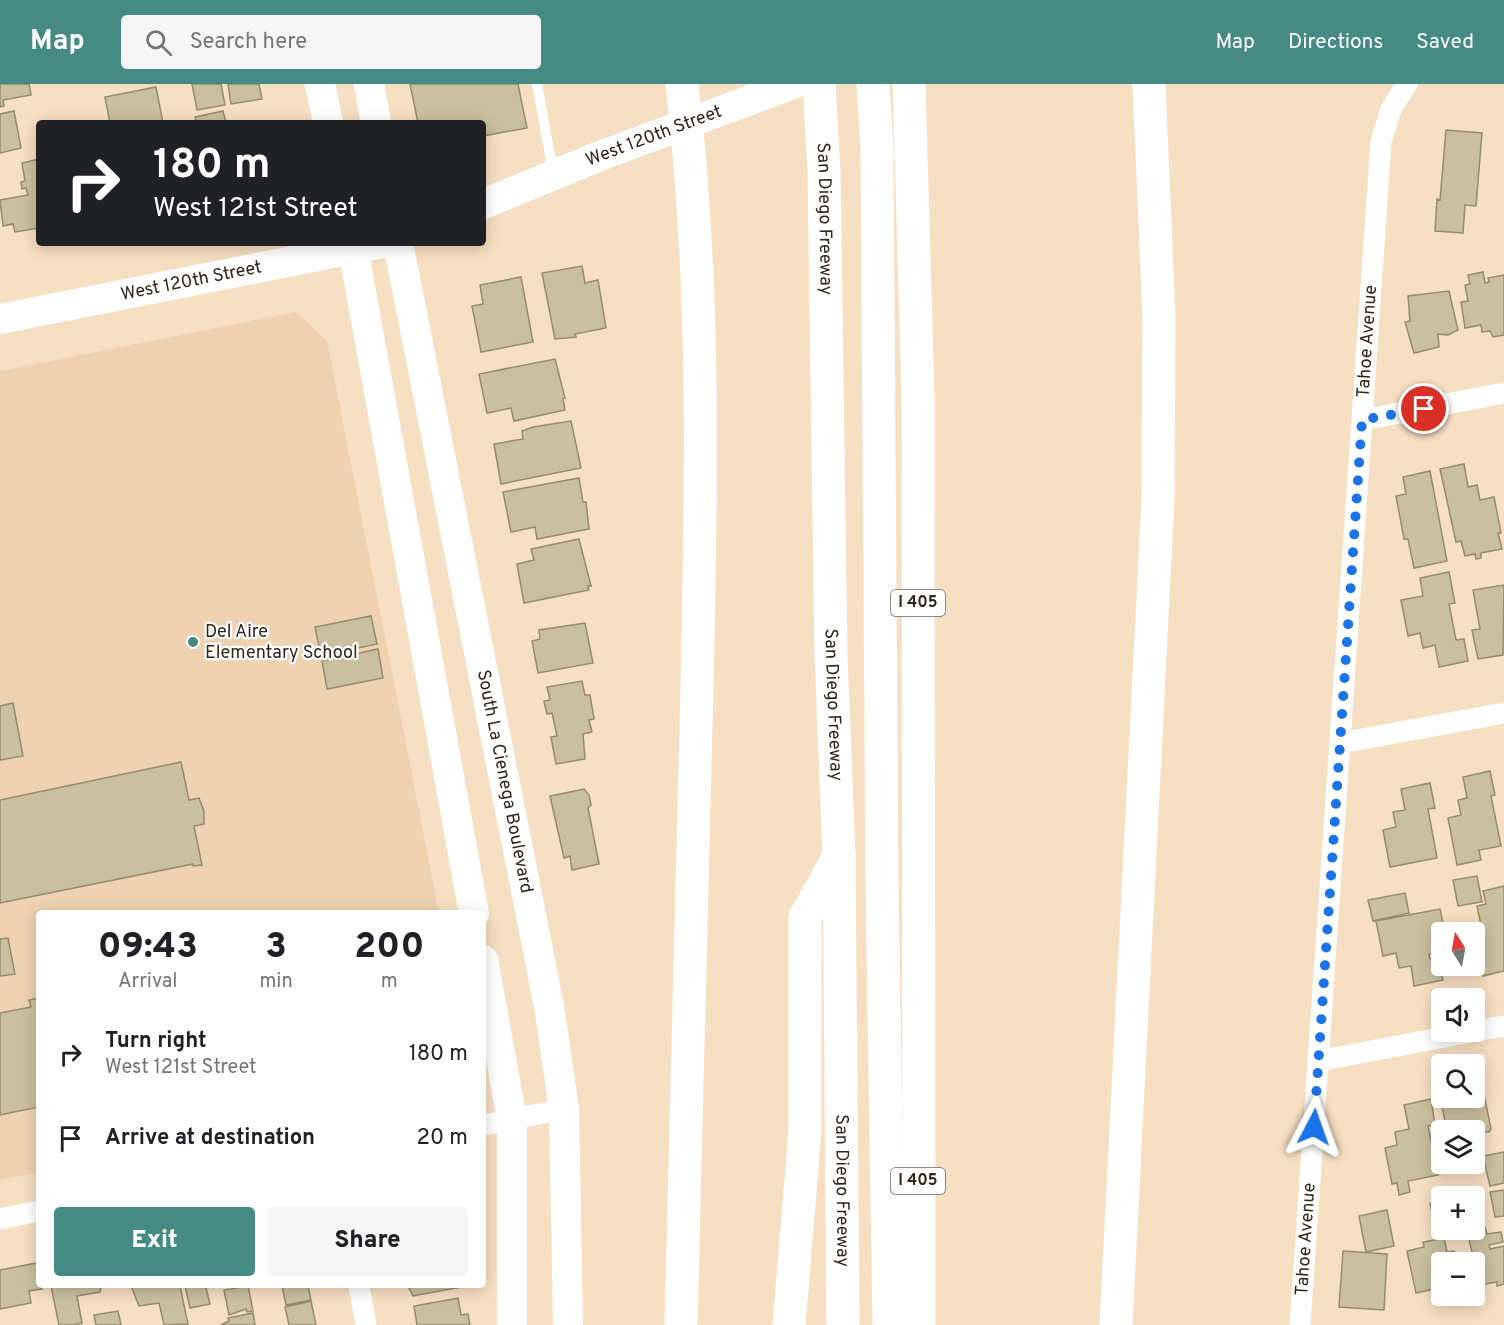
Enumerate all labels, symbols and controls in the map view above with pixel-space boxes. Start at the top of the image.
search box [121,15,541,69]
text: Map [30,24,85,60]
icon: search [142,26,175,59]
text: Search here [190,29,307,56]
text: Map [1215,29,1255,56]
text: Directions [1288,29,1383,56]
text: Saved [1416,29,1474,56]
street label: West 120th Street [583,100,725,172]
text: 180 m [153,140,270,193]
street label: San Diego Freeway [811,142,837,295]
icon: right [54,144,132,222]
text: West 121st Street [153,192,358,226]
street label: West 120th Street [119,256,264,306]
street label: Tahoe Avenue [1352,284,1383,398]
pin [1398,383,1449,434]
icon: arrive [1407,392,1440,425]
road number: I 405 [891,590,945,616]
place label: Del Aire Elementary School [205,621,358,665]
street label: San Diego Freeway [819,628,848,781]
marker: Del Aire Elementary School [186,635,200,649]
street label: South La Cienega Boulevard [471,668,538,895]
north arrow [1431,922,1485,976]
map controls [1431,922,1485,1306]
text: 09:43 [98,925,198,971]
text: 3 [265,925,287,971]
text: 200 [354,925,424,971]
text: Arrival [118,969,178,995]
text: min [259,969,293,995]
text: m [381,969,398,995]
button: sound [1431,988,1485,1042]
text: Turn right [105,1028,207,1055]
icon: right [54,1038,87,1071]
text: 180 m [409,1041,468,1068]
button: search [1431,1054,1485,1108]
text: West 121st Street [105,1055,257,1081]
position arrow [1282,1095,1346,1159]
street label: San Diego Freeway [830,1114,854,1267]
button: layers [1431,1120,1485,1174]
icon: arrive [54,1122,87,1155]
text: Arrive at destination [105,1125,315,1152]
text: 20 m [417,1125,468,1152]
road number: I 405 [891,1168,945,1194]
street label: Tahoe Avenue [1291,1182,1321,1296]
button: + [1431,1186,1485,1240]
button: Exit [54,1207,255,1276]
button: Share [267,1207,468,1276]
button: − [1431,1252,1485,1306]

